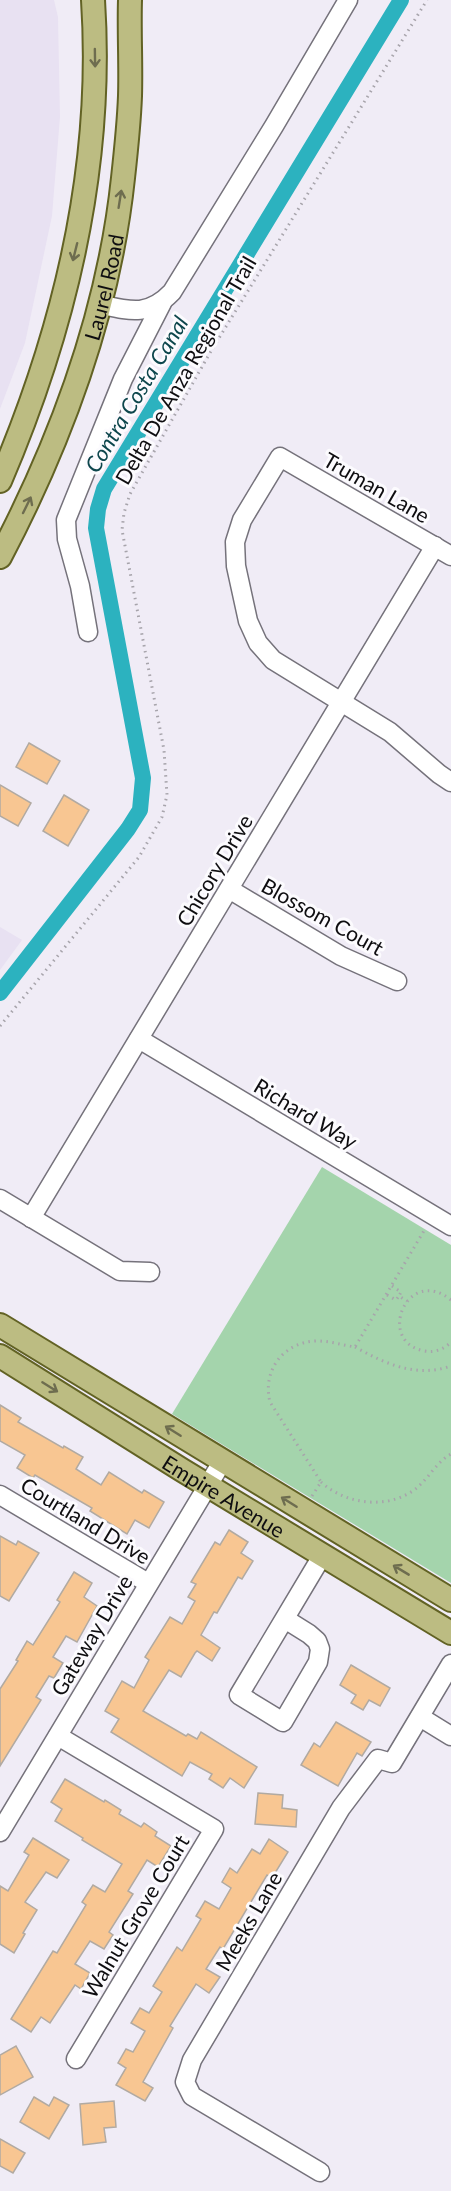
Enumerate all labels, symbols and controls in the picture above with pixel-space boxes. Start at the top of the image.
one-way arrow [89,48,101,68]
one-way arrow [114,190,125,210]
street label: Laurel Road [78,232,127,343]
one-way arrow [68,242,80,261]
street label: Delta De Anza Regional Trail [109,251,261,489]
water label: Contra Costa Canal [79,311,193,477]
street label: Truman Lane [320,447,434,527]
one-way arrow [21,497,33,515]
street label: Chicory Drive [171,810,257,930]
street label: Blossom Court [258,872,389,960]
street label: Richard Way [250,1072,362,1154]
one-way arrow [41,1380,58,1393]
one-way arrow [165,1425,182,1437]
street label: Empire Avenue [158,1449,290,1542]
street label: Courtland Drive [17,1471,155,1569]
one-way arrow [281,1496,298,1508]
one-way arrow [393,1564,410,1576]
street label: Gateway Drive [45,1570,137,1700]
street label: Walnut Grove Court [76,1829,194,2002]
street label: Meeks Lane [210,1867,286,1975]

